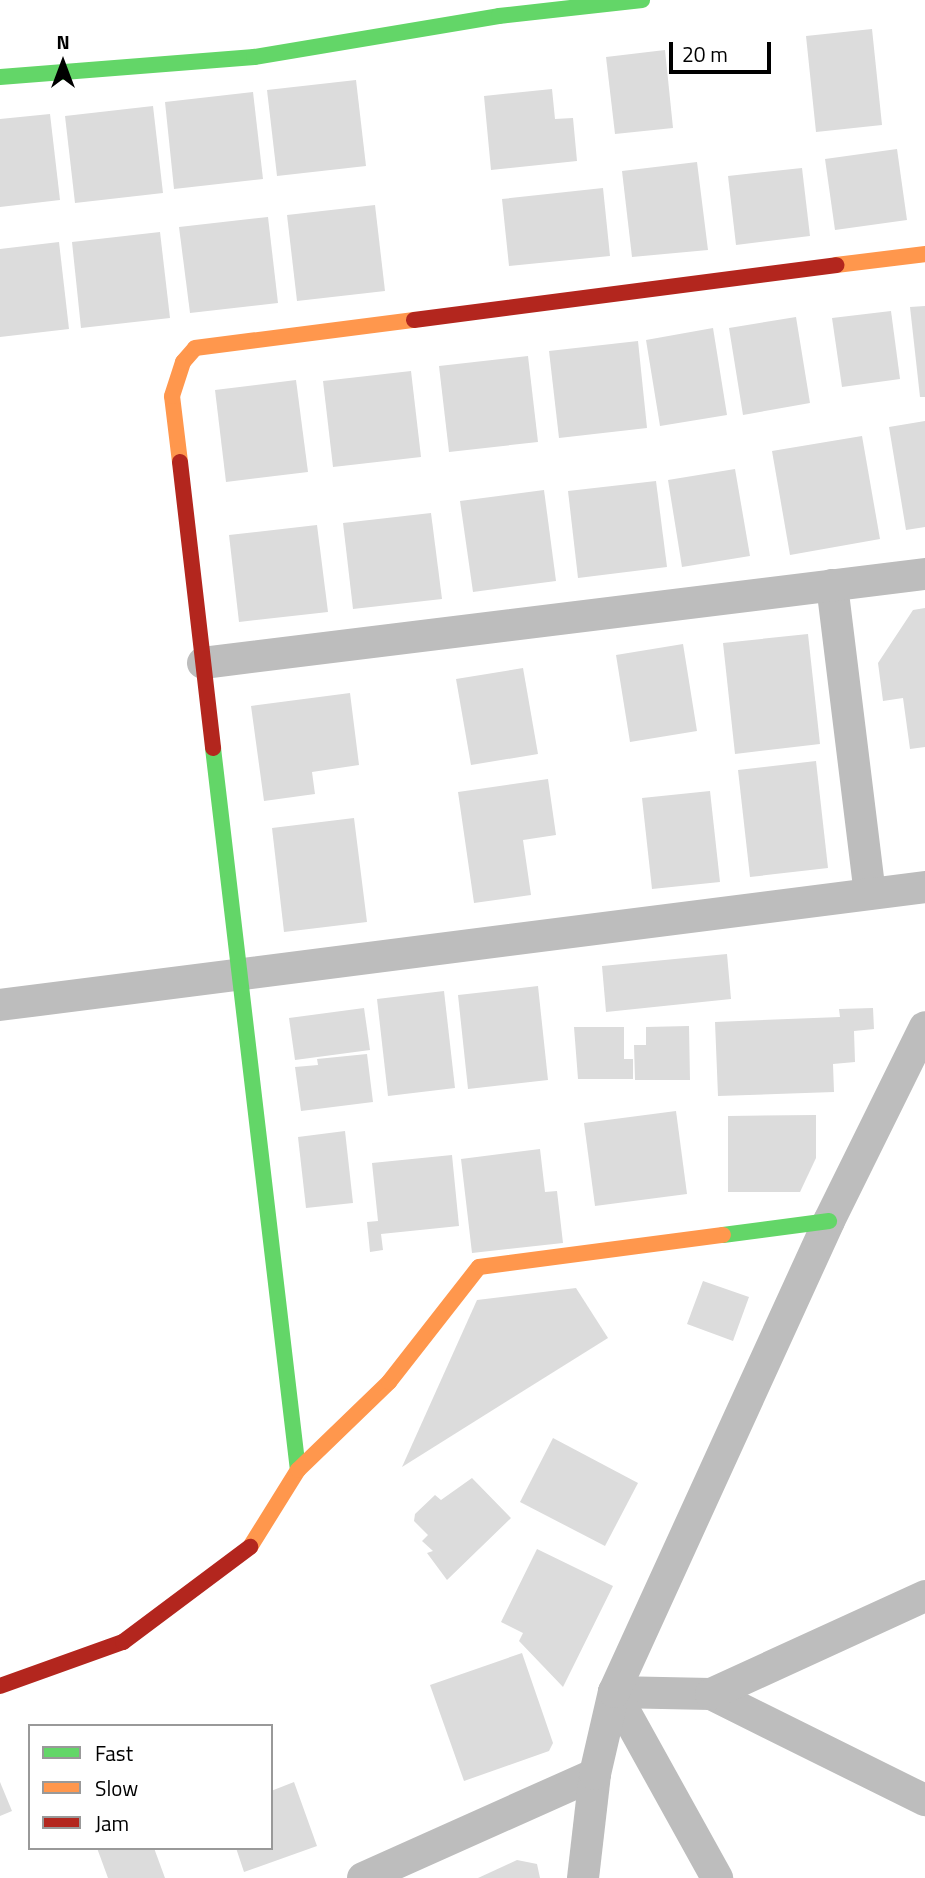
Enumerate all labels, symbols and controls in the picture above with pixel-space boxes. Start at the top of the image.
text: N [56,27,70,56]
north arrow [28,28,98,98]
scale bar [673,28,774,72]
text: 20 m [682,38,728,70]
legend [28,1724,273,1850]
text: Fast [95,1737,133,1769]
text: Slow [95,1772,138,1804]
text: Jam [95,1807,129,1839]

